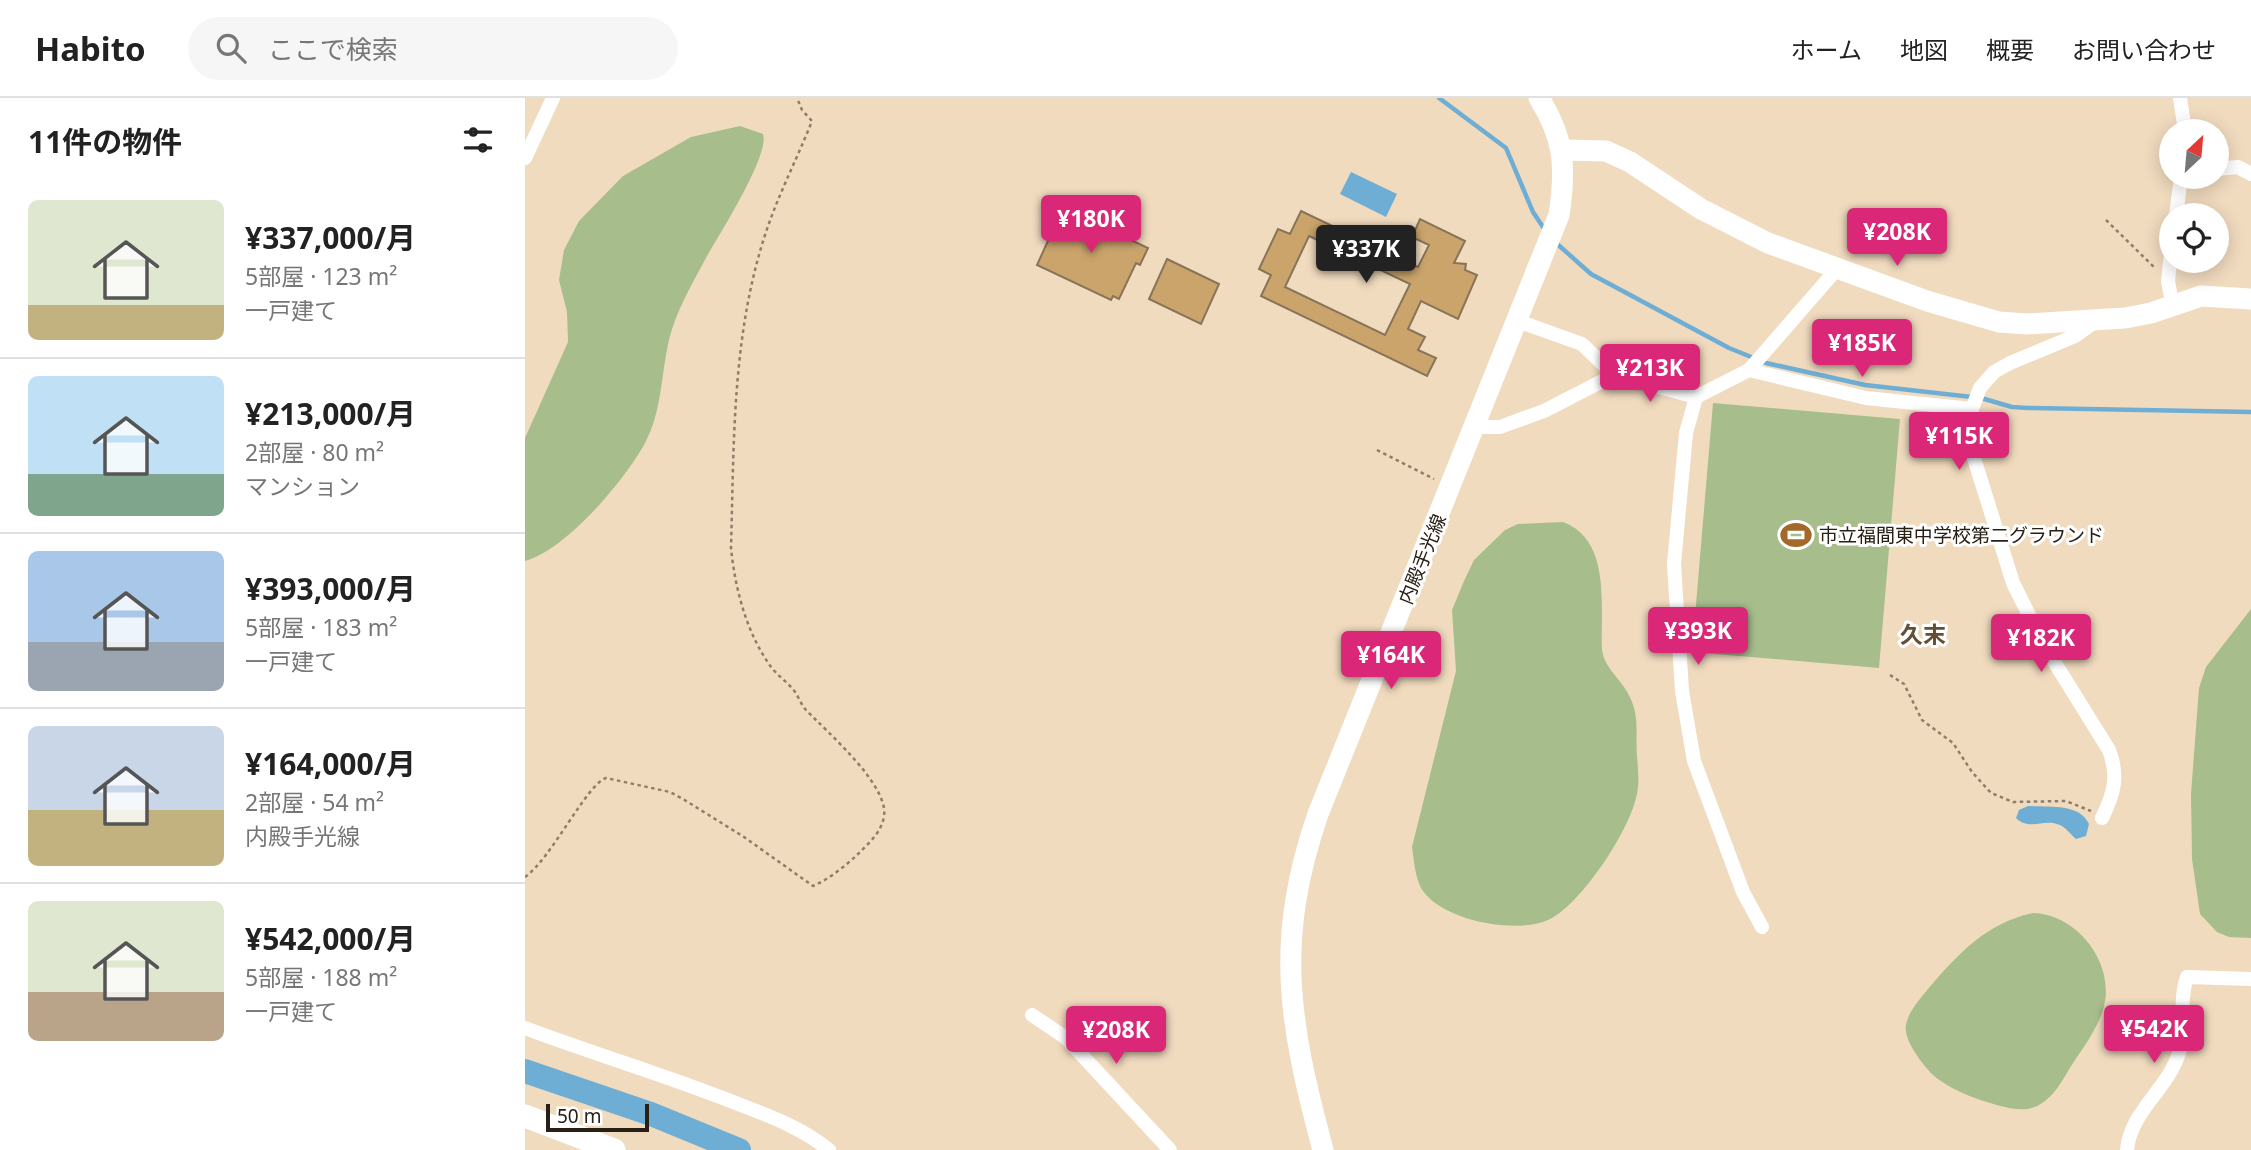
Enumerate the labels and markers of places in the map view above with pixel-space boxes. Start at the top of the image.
pin: ¥180K [1042,195,1140,255]
pin: ¥208K [1848,208,1946,268]
pin: ¥337K [1317,226,1415,285]
pin: ¥185K [1813,320,1911,379]
pin: ¥213K [1601,344,1699,404]
pin: ¥115K [1910,412,2008,472]
sports icon: 市立福間東中学校第二グラウンド [1779,518,1813,552]
place label: 市立福間東中学校第二グラウンド [1819,522,2104,548]
pin: ¥393K [1649,608,1747,667]
pin: ¥182K [1992,614,2090,674]
pin: ¥164K [1342,632,1440,691]
pin: ¥208K [1067,1006,1165,1066]
pin: ¥542K [2105,1006,2203,1065]

